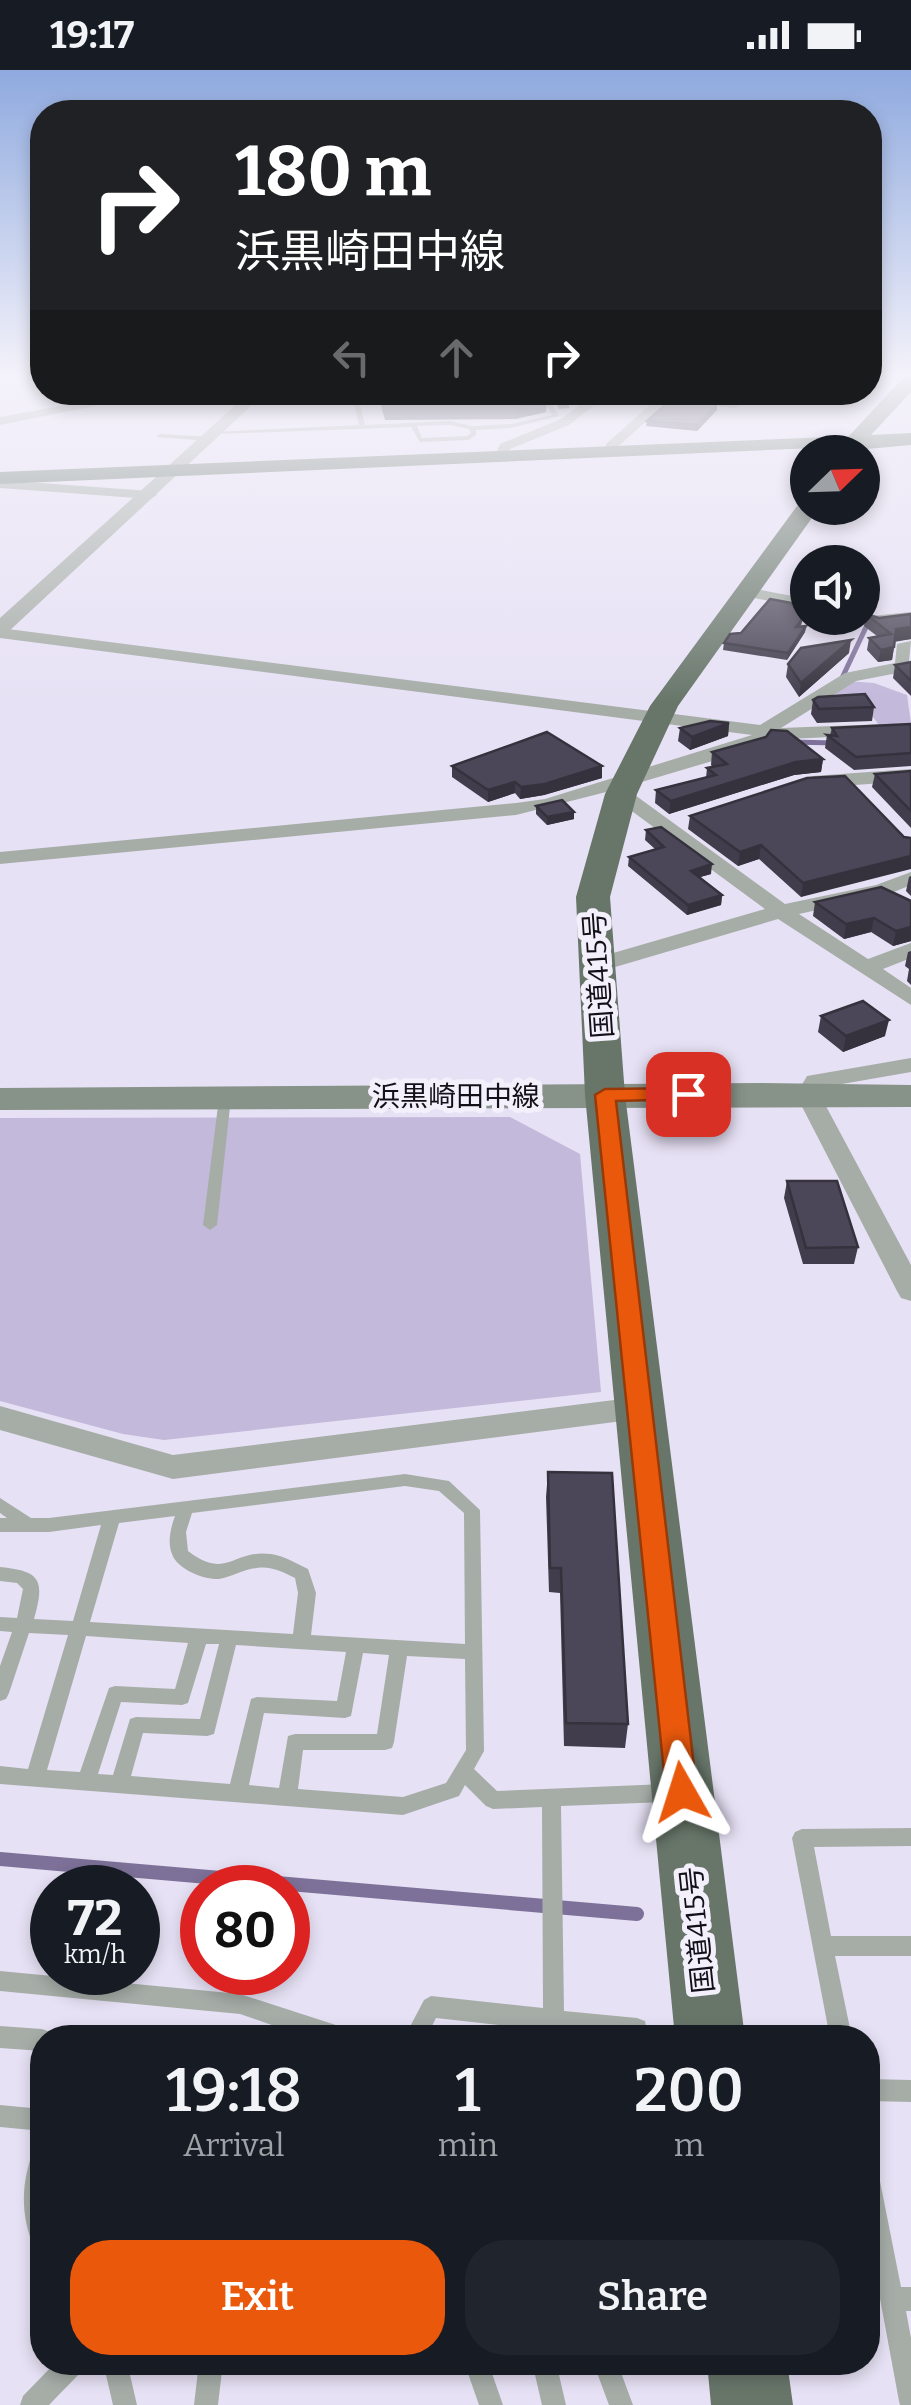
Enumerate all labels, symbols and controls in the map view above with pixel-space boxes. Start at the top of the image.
text: 19:17 [50,12,134,58]
text: 180 m [235,130,431,214]
icon: right [70,140,200,270]
text: 浜黒崎田中線 [235,225,505,279]
icon: left [324,330,379,385]
icon: ahead [429,330,484,385]
icon: right [534,330,589,385]
north arrow [790,435,880,525]
map controls [790,435,880,635]
button: sound [790,545,880,635]
street label: 国道415号 [578,911,619,1039]
pin [646,1052,731,1137]
icon: arrive [661,1067,716,1122]
street label: 浜黒崎田中線 [372,1080,540,1113]
position arrow [630,1740,734,1844]
speed limit sign: 80 [180,1865,310,1995]
street label: 国道415号 [674,1865,721,1995]
text: 72 [68,1888,122,1948]
text: km/h [64,1940,126,1970]
text: 19:18 [166,2055,302,2127]
text: 1 [455,2055,481,2127]
text: 200 [634,2055,744,2127]
text: Arrival [183,2126,285,2164]
text: min [438,2126,498,2164]
text: m [674,2126,704,2164]
button: Exit [70,2240,445,2355]
button: Share [465,2240,840,2355]

